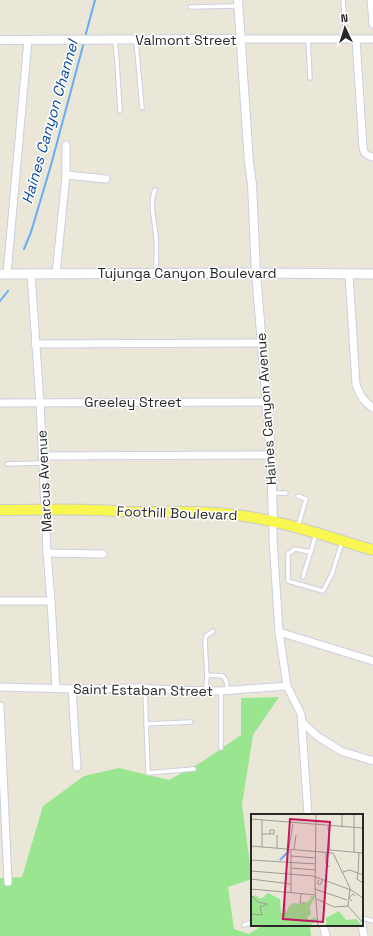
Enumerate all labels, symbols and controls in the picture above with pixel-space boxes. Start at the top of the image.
north arrow [325,8,365,48]
text: N [340,11,348,25]
street label: Valmont Street [135,31,237,49]
water label: Haines Canyon Channel [17,36,83,206]
street label: Tujunga Canyon Boulevard [97,264,277,282]
street label: Haines Canyon Avenue [252,332,280,486]
street label: Greeley Street [84,393,182,411]
street label: Marcus Avenue [32,429,56,533]
street label: Foothill Boulevard [116,502,238,524]
street label: Saint Estaban Street [73,680,213,700]
inset map [251,814,363,926]

